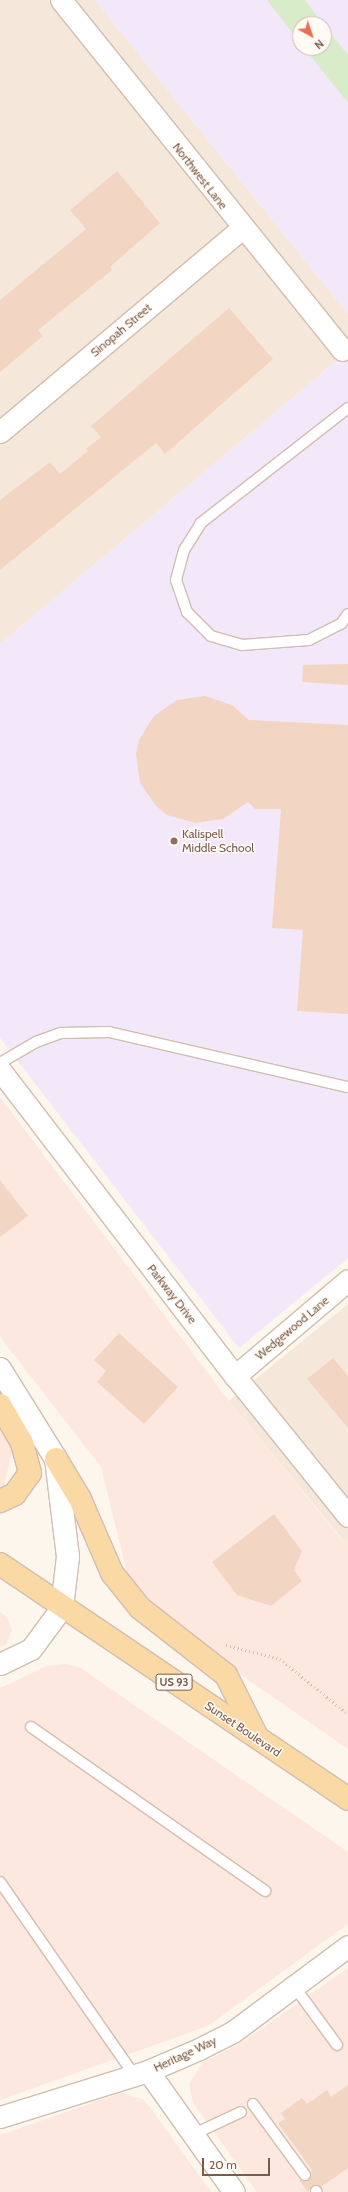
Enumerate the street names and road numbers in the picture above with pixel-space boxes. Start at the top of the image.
street label: Northwest Lane [170,140,230,212]
street label: Sinopah Street [88,300,154,360]
street label: Parkway Drive [144,1261,200,1327]
street label: Wedgewood Lane [252,1293,332,1363]
road number: US 93 [155,1673,193,1691]
street label: Sunset Boulevard [202,1698,284,1760]
street label: Heritage Way [151,2033,219,2075]

